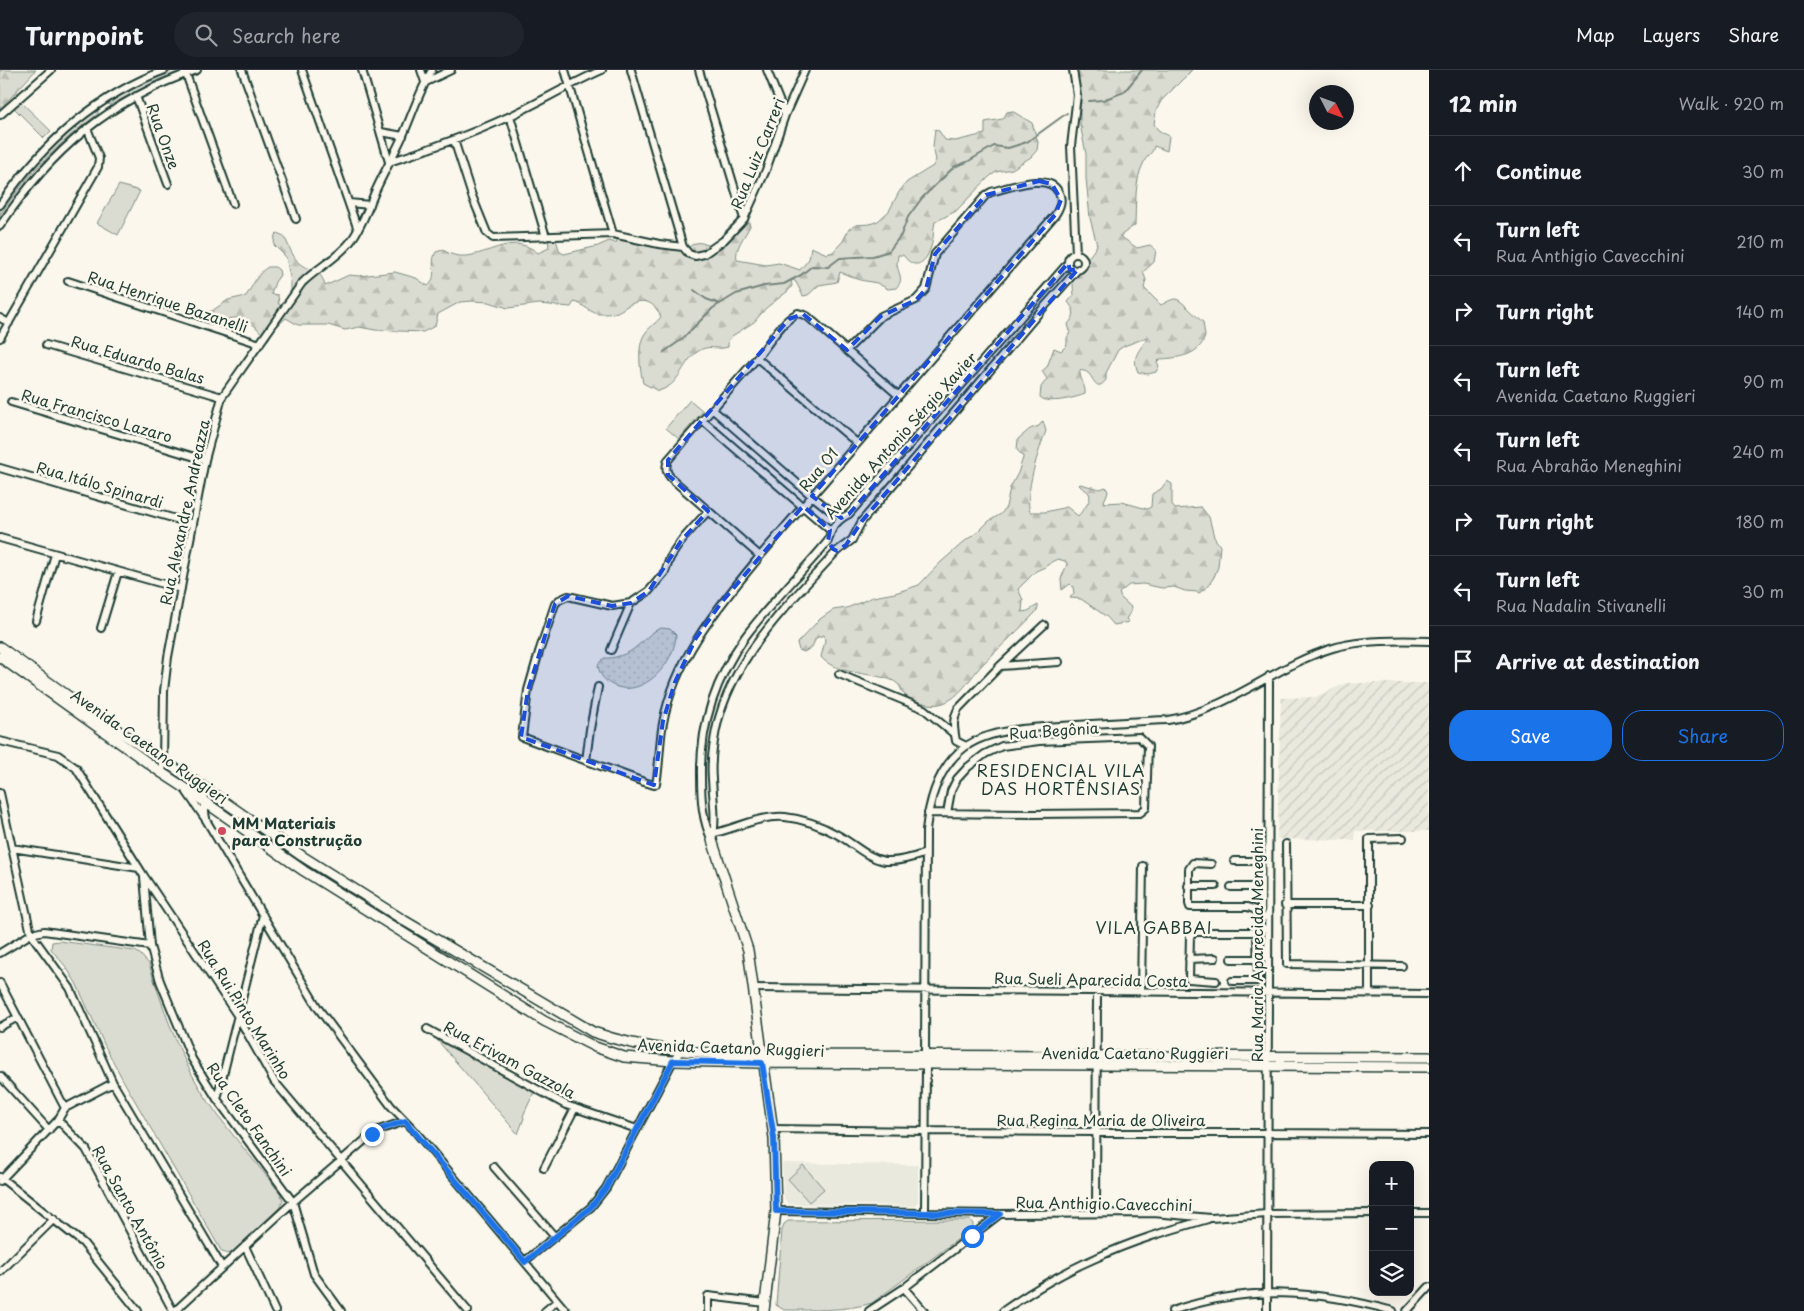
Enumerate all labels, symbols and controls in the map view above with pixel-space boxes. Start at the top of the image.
search box [174,12,524,57]
text: Turnpoint [25,17,144,53]
icon: search [192,21,220,49]
text: Search here [232,21,341,49]
text: Map [1576,21,1615,48]
text: Layers [1643,21,1700,48]
text: Share [1728,21,1779,48]
north arrow [1309,85,1354,130]
text: 12 min [1449,87,1518,119]
text: Walk · 920 m [1679,91,1784,115]
street label: Rua Luiz Carreri [724,94,790,212]
street label: Rua Onze [141,100,187,172]
icon: ahead [1449,157,1477,185]
text: Continue [1496,157,1582,185]
text: 30 m [1742,159,1784,183]
text: Turn left [1496,215,1580,243]
icon: left [1449,227,1477,255]
text: 210 m [1736,229,1784,253]
text: Rua Anthigio Cavecchini [1496,243,1685,267]
street label: Rua Henrique Bazanelli [85,264,251,338]
icon: right [1449,297,1477,325]
text: Turn right [1496,297,1594,325]
text: 140 m [1736,299,1784,323]
street label: Rua Eduardo Balas [69,329,208,389]
street label: Avenida Antonio Sérgio Xavier [819,346,982,524]
text: Turn left [1496,355,1580,383]
icon: left [1449,367,1477,395]
text: 90 m [1743,369,1784,393]
street label: Rua Francisco Lazaro [19,382,175,448]
text: Avenida Caetano Ruggieri [1496,383,1696,407]
street label: Rua Alexandre Andreazza [153,417,215,607]
text: Turn left [1496,425,1580,453]
icon: left [1449,437,1477,465]
text: 240 m [1732,439,1784,463]
street label: Rua 01 [793,442,843,496]
text: Rua Abrahão Meneghini [1496,453,1682,477]
street label: Rua Itálo Spinardi [34,455,166,513]
icon: right [1449,507,1477,535]
text: Turn right [1496,507,1594,535]
text: 180 m [1736,509,1784,533]
text: Turn left [1496,565,1580,593]
icon: left [1449,577,1477,605]
text: 30 m [1742,579,1784,603]
text: Rua Nadalin Stivanelli [1496,593,1666,617]
icon: arrive [1449,647,1477,675]
text: Arrive at destination [1496,647,1700,675]
street label: Avenida Caetano Ruggieri [67,683,233,809]
button: Save [1449,710,1612,761]
button: Share [1622,710,1784,761]
street label: Rua Begônia [1008,715,1100,745]
district label: RESIDENCIAL VILA DAS HORTÊNSIAS [976,758,1146,800]
place label: MM Materiais para Construção [232,811,362,851]
marker: MM Materiais para Construção [216,825,228,837]
street label: Rua Maria Aparecida Meneghini [1245,828,1268,1062]
district label: VILA GABBAI [1095,915,1213,939]
street label: Rua Rui Pinto Marinho [193,935,297,1083]
street label: Rua Sueli Aparecida Costa [994,966,1189,992]
street label: Rua Erivam Gazzola [440,1014,581,1104]
street label: Avenida Caetano Ruggieri [637,1032,825,1062]
street label: Avenida Caetano Ruggieri [1041,1041,1229,1064]
street label: Rua Cleto Fanchini [202,1057,298,1181]
street label: Rua Regina Maria de Oliveira [996,1108,1206,1131]
route end [361,1123,384,1146]
street label: Rua Santo Antônio [87,1141,175,1273]
map controls [1369,1161,1414,1296]
button: + [1369,1161,1414,1206]
street label: Rua Anthigio Cavecchini [1015,1190,1193,1216]
button: − [1369,1206,1414,1251]
route start [961,1225,984,1248]
button: layers [1369,1251,1414,1296]

